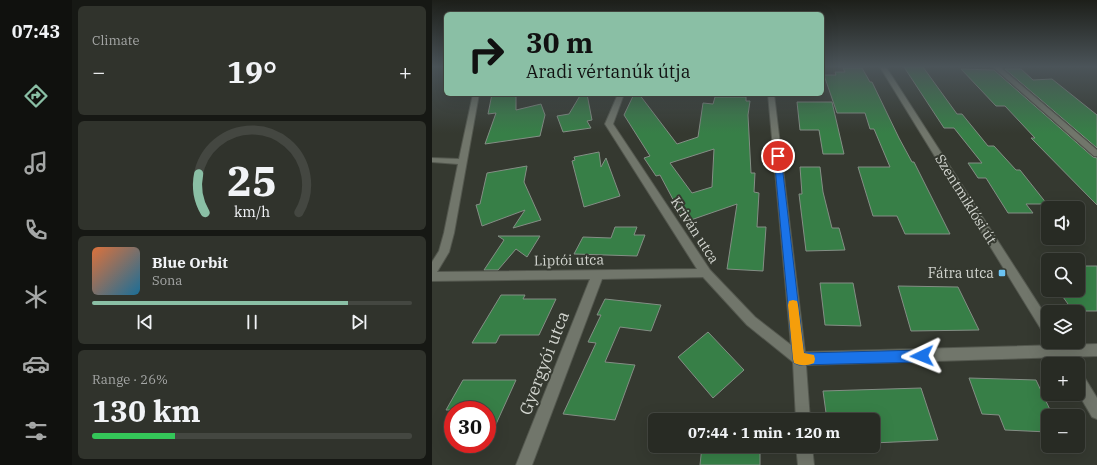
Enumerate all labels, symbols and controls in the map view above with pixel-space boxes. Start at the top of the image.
text: 07:43 [12,20,60,43]
text: 30 m [526,24,593,61]
icon: right [460,28,512,80]
text: Climate [92,32,139,49]
text: 19° [227,52,277,91]
text: − [92,57,105,86]
text: + [399,57,412,86]
text: Aradi vértanúk útja [526,60,690,83]
icon: directions [22,82,50,110]
pin [761,139,795,173]
icon: arrive [767,145,789,167]
icon: music [22,149,50,177]
street label: Szentmiklósi út [931,151,1001,247]
text: 25 [227,153,277,207]
street label: Kriván utca [667,193,723,267]
map controls [1041,201,1085,453]
button: sound [1041,201,1085,245]
text: km/h [234,202,270,221]
icon: phone [22,216,50,244]
street label: Liptói utca [534,250,605,270]
text: Blue Orbit [152,253,228,272]
button: search [1041,253,1085,297]
place label: Fátra utca [928,264,994,282]
marker: Fátra utca [997,268,1007,278]
text: Sona [152,272,182,289]
icon: climate [22,283,50,311]
button: layers [1041,305,1085,349]
street label: Gyergyói utca [514,308,574,418]
icon: previous [134,311,156,333]
icon: pause [241,311,263,333]
icon: next [348,311,370,333]
position arrow [901,335,943,377]
icon: car [22,350,50,378]
button: + [1041,357,1085,401]
text: Range · 26% [92,371,168,388]
text: 130 km [92,391,201,430]
speed limit sign: 30 [444,401,496,453]
button: − [1041,409,1085,453]
icon: filters [22,417,50,445]
text: 07:44 · 1 min · 120 m [688,423,840,442]

